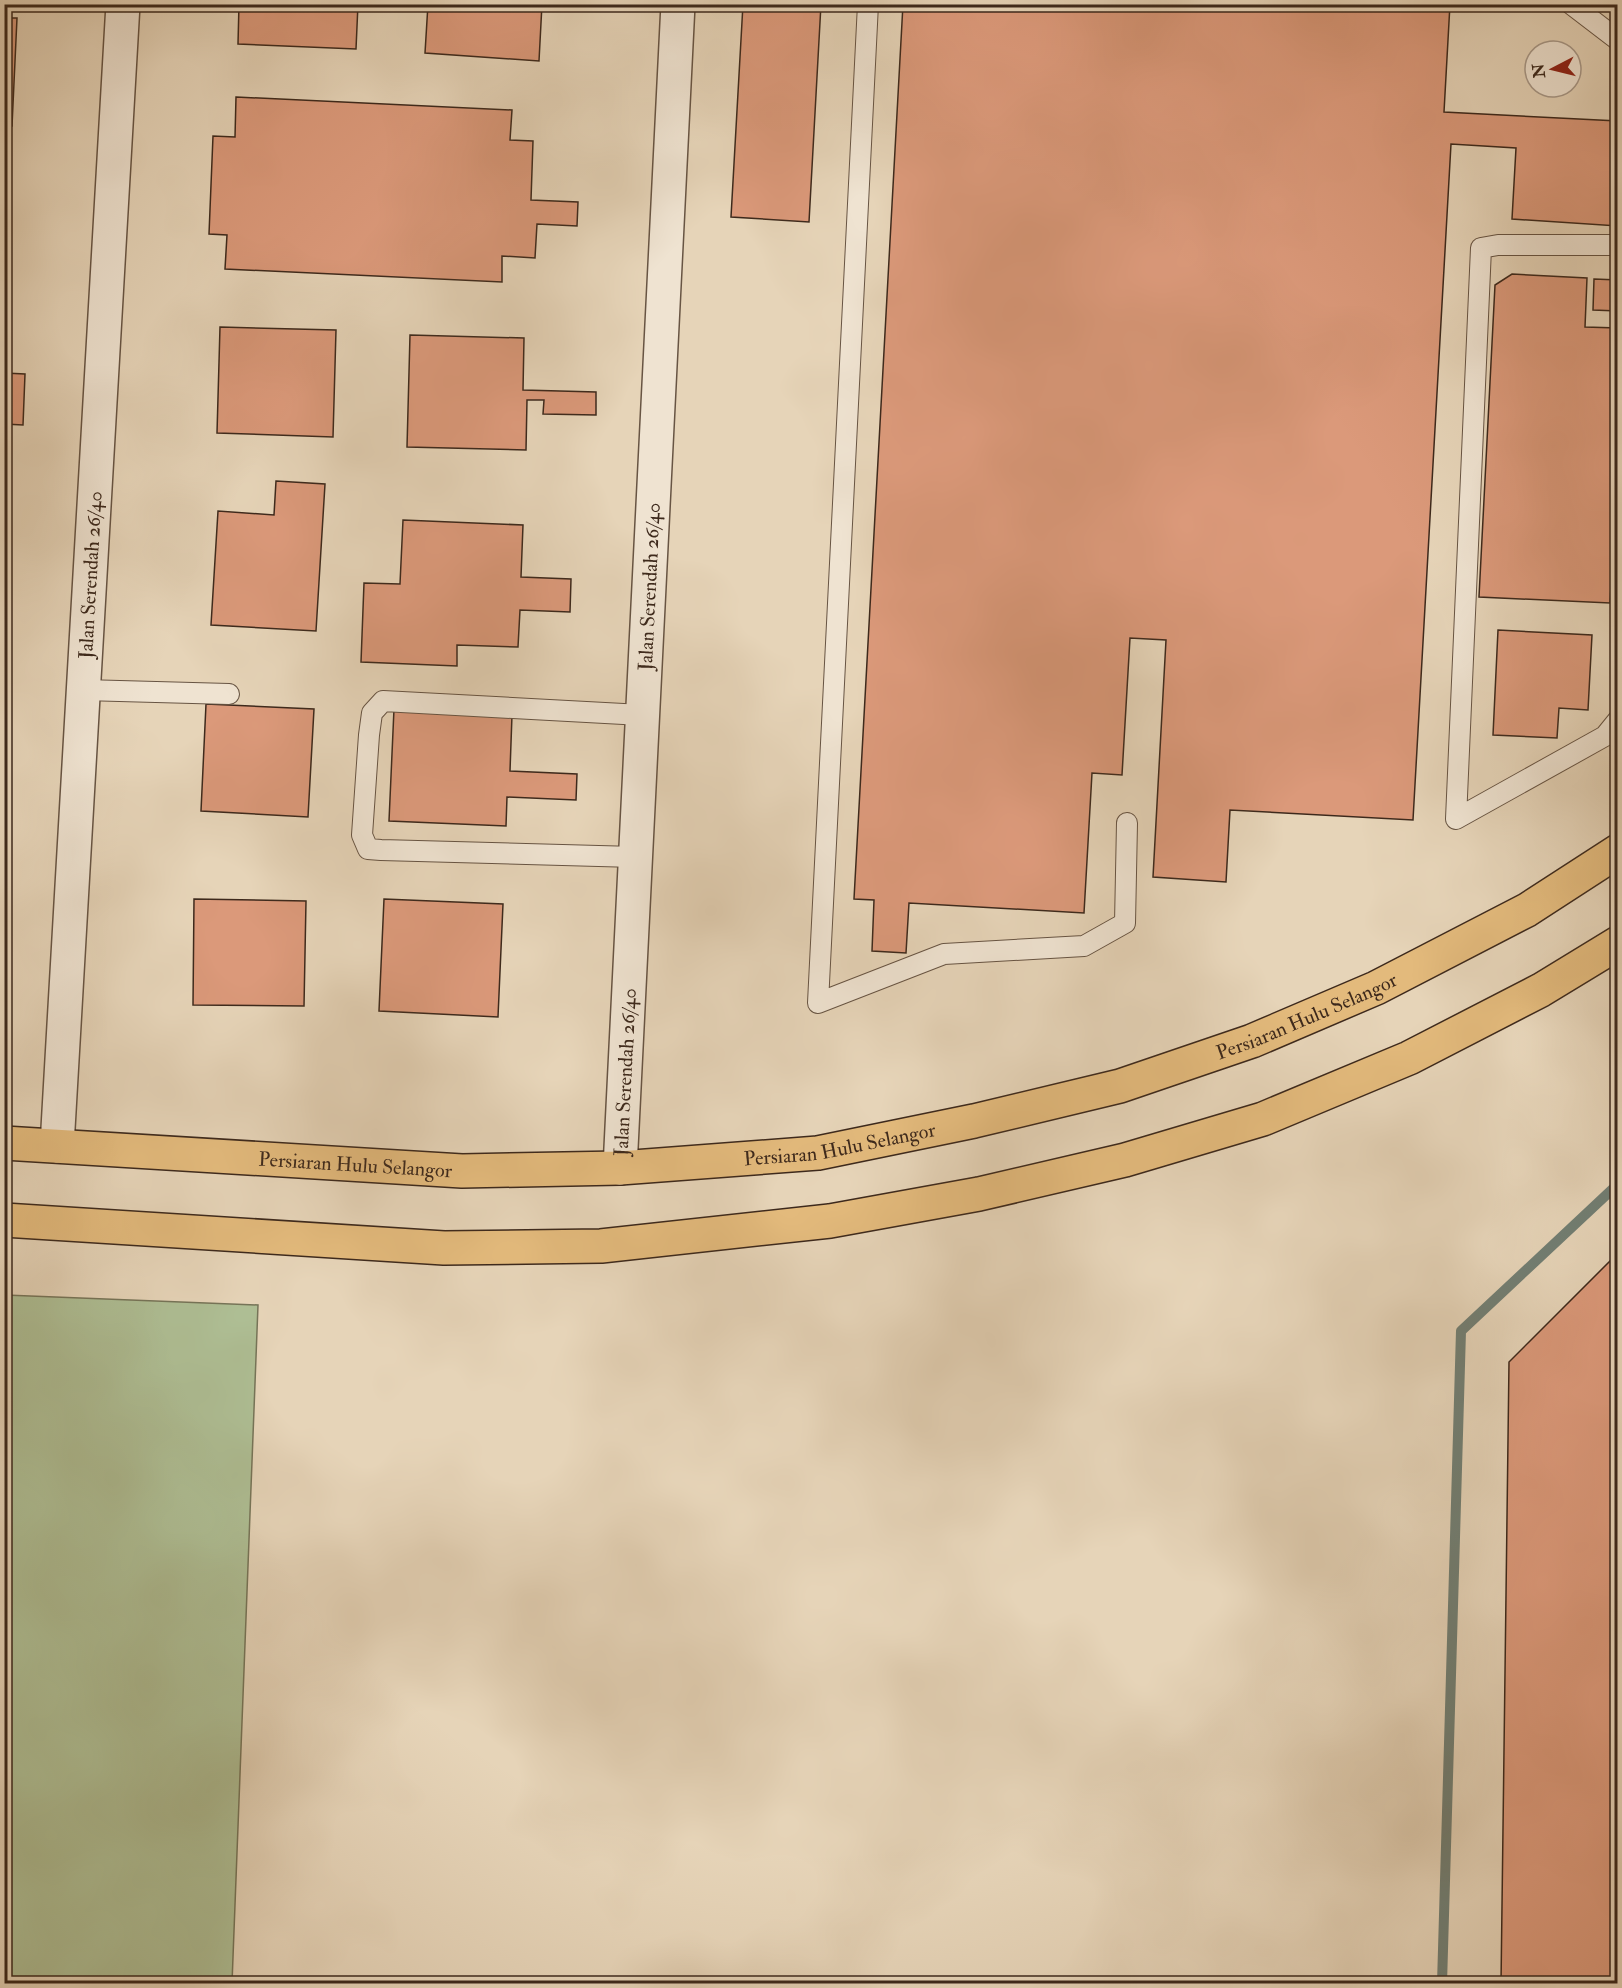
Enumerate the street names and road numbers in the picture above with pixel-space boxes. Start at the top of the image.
street label: Jalan Serendah 26/40 [73,490,107,661]
street label: Jalan Serendah 26/40 [632,502,666,672]
street label: Persiaran Hulu Selangor [1213,967,1402,1065]
street label: Jalan Serendah 26/40 [608,988,641,1158]
street label: Persiaran Hulu Selangor [743,1117,938,1171]
street label: Persiaran Hulu Selangor [258,1146,453,1183]

